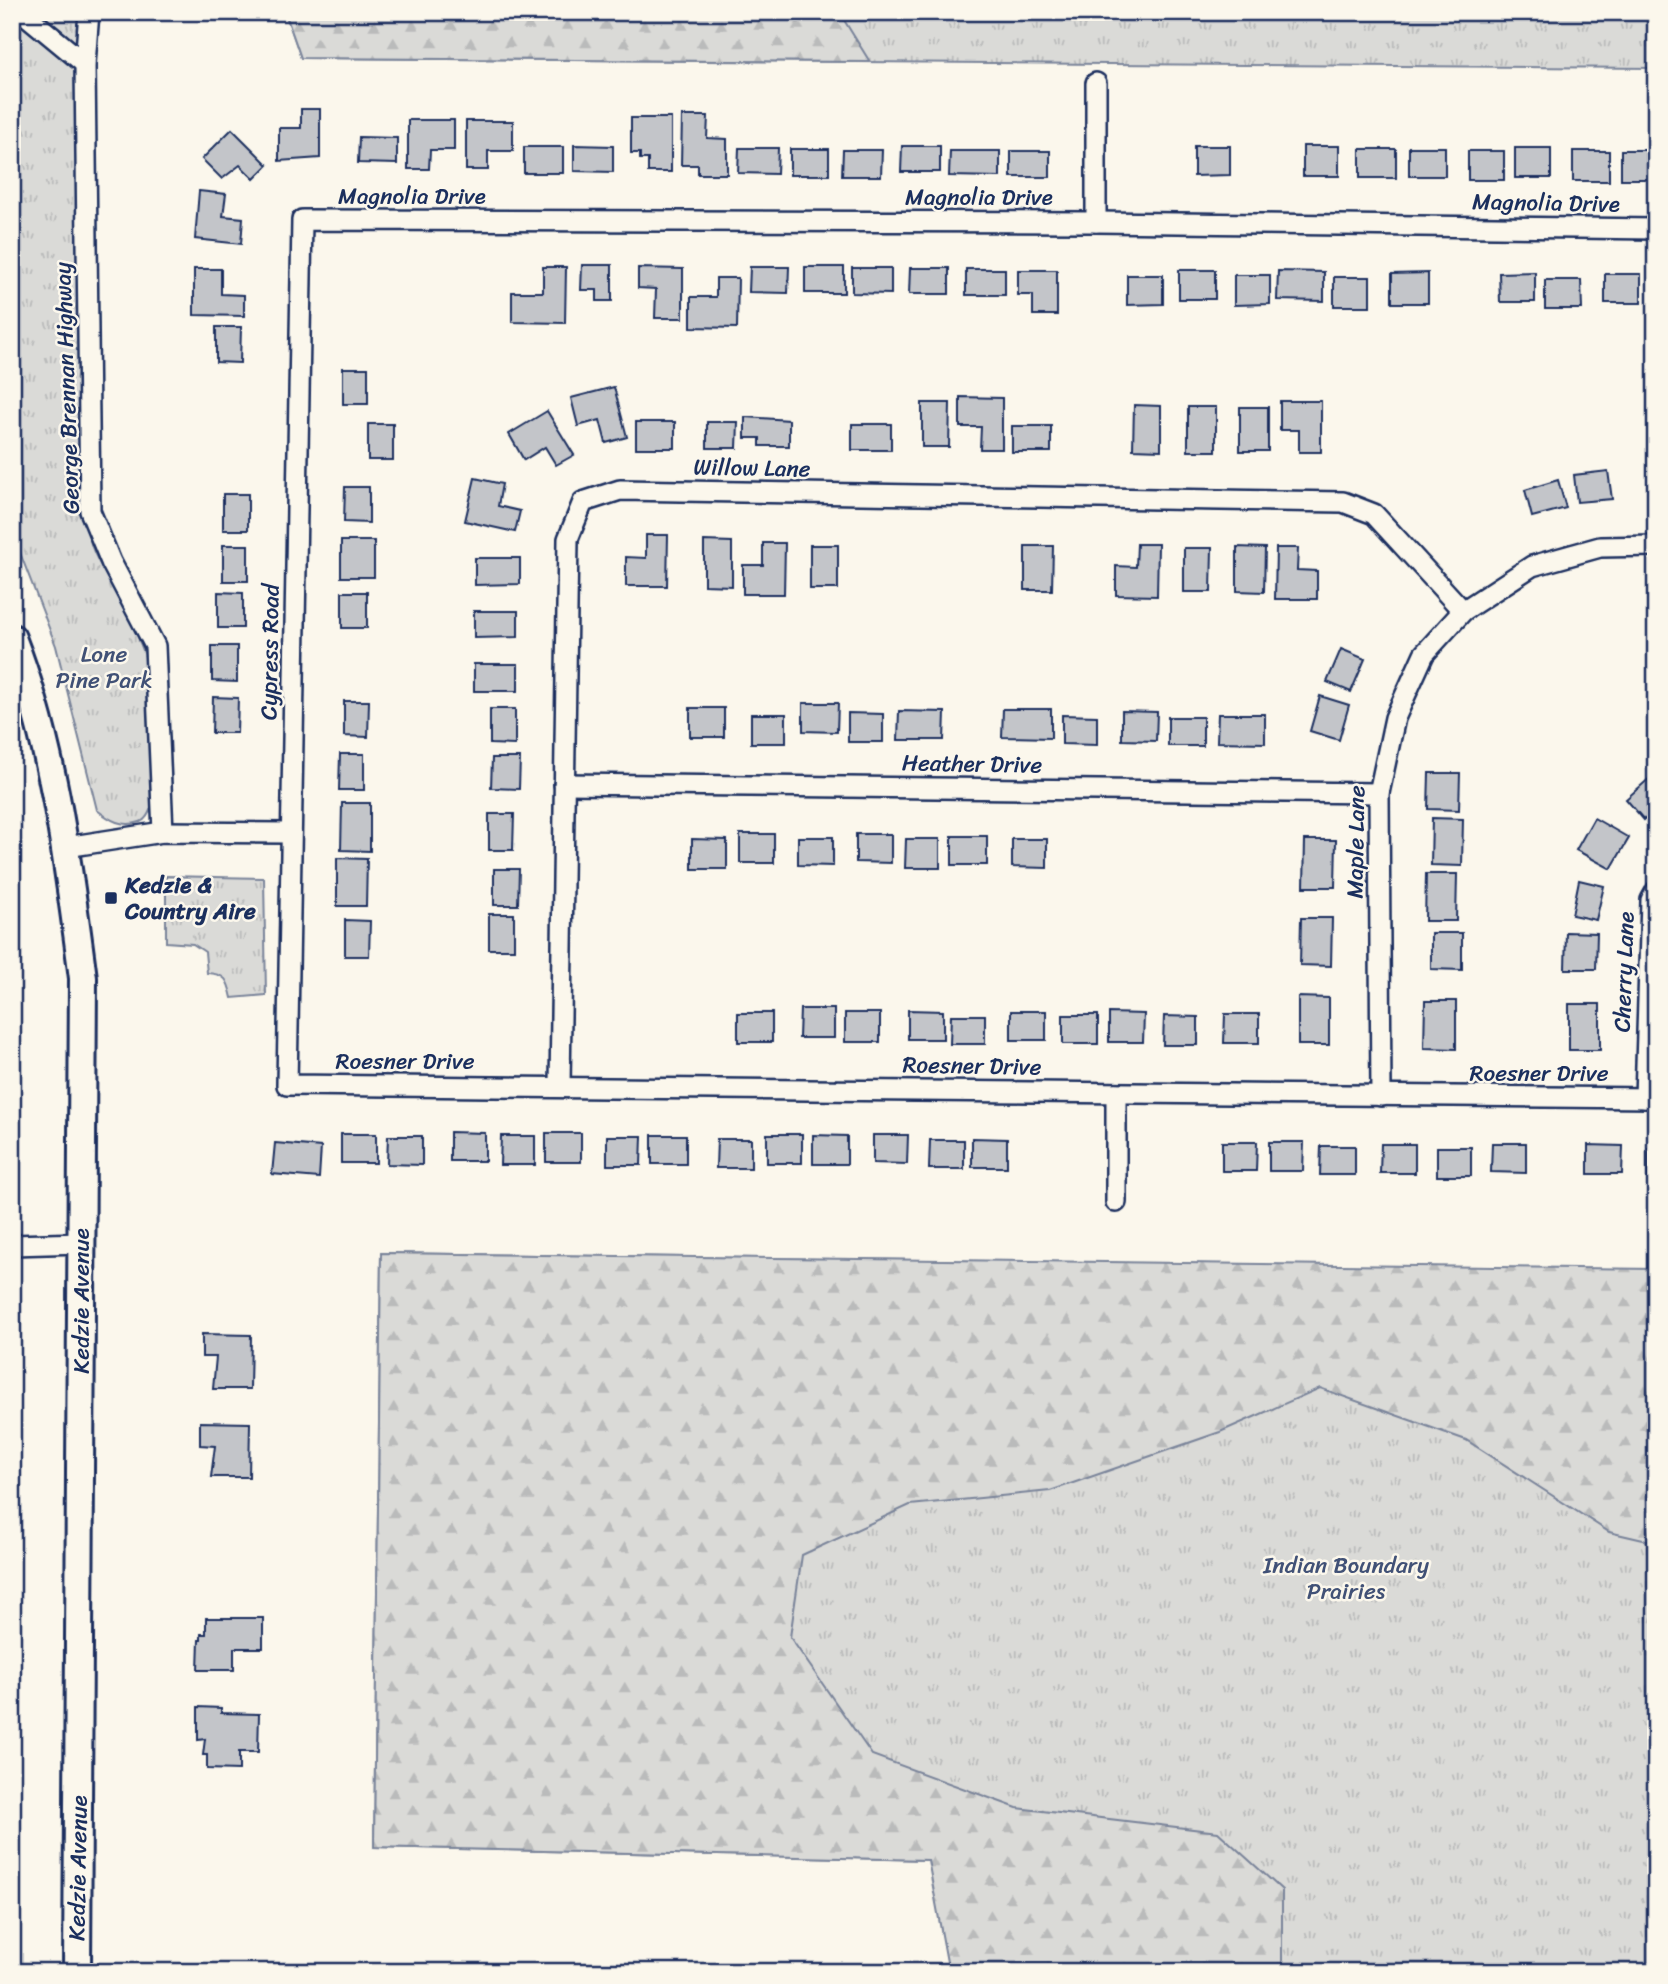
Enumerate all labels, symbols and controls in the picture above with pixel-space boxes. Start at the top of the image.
street label: Magnolia Drive [338,176,486,217]
street label: Magnolia Drive [905,177,1053,218]
street label: Magnolia Drive [1472,181,1620,225]
street label: George Brennan Highway [42,261,92,515]
street label: Willow Lane [693,446,811,490]
street label: Cypress Road [248,582,292,720]
park label: Lone Pine Park [55,634,153,701]
street label: Heather Drive [901,742,1043,786]
street label: Maple Lane [1335,785,1377,899]
place label: Kedzie & Country Aire [124,865,256,932]
marker: Kedzie & Country Aire [103,890,119,906]
street label: Cherry Lane [1601,911,1647,1033]
street label: Roesner Drive [336,1041,475,1082]
street label: Roesner Drive [902,1044,1042,1088]
street label: Roesner Drive [1470,1053,1609,1094]
street label: Kedzie Avenue [61,1228,102,1374]
park label: Indian Boundary Prairies [1262,1545,1429,1612]
street label: Kedzie Avenue [56,1795,100,1941]

